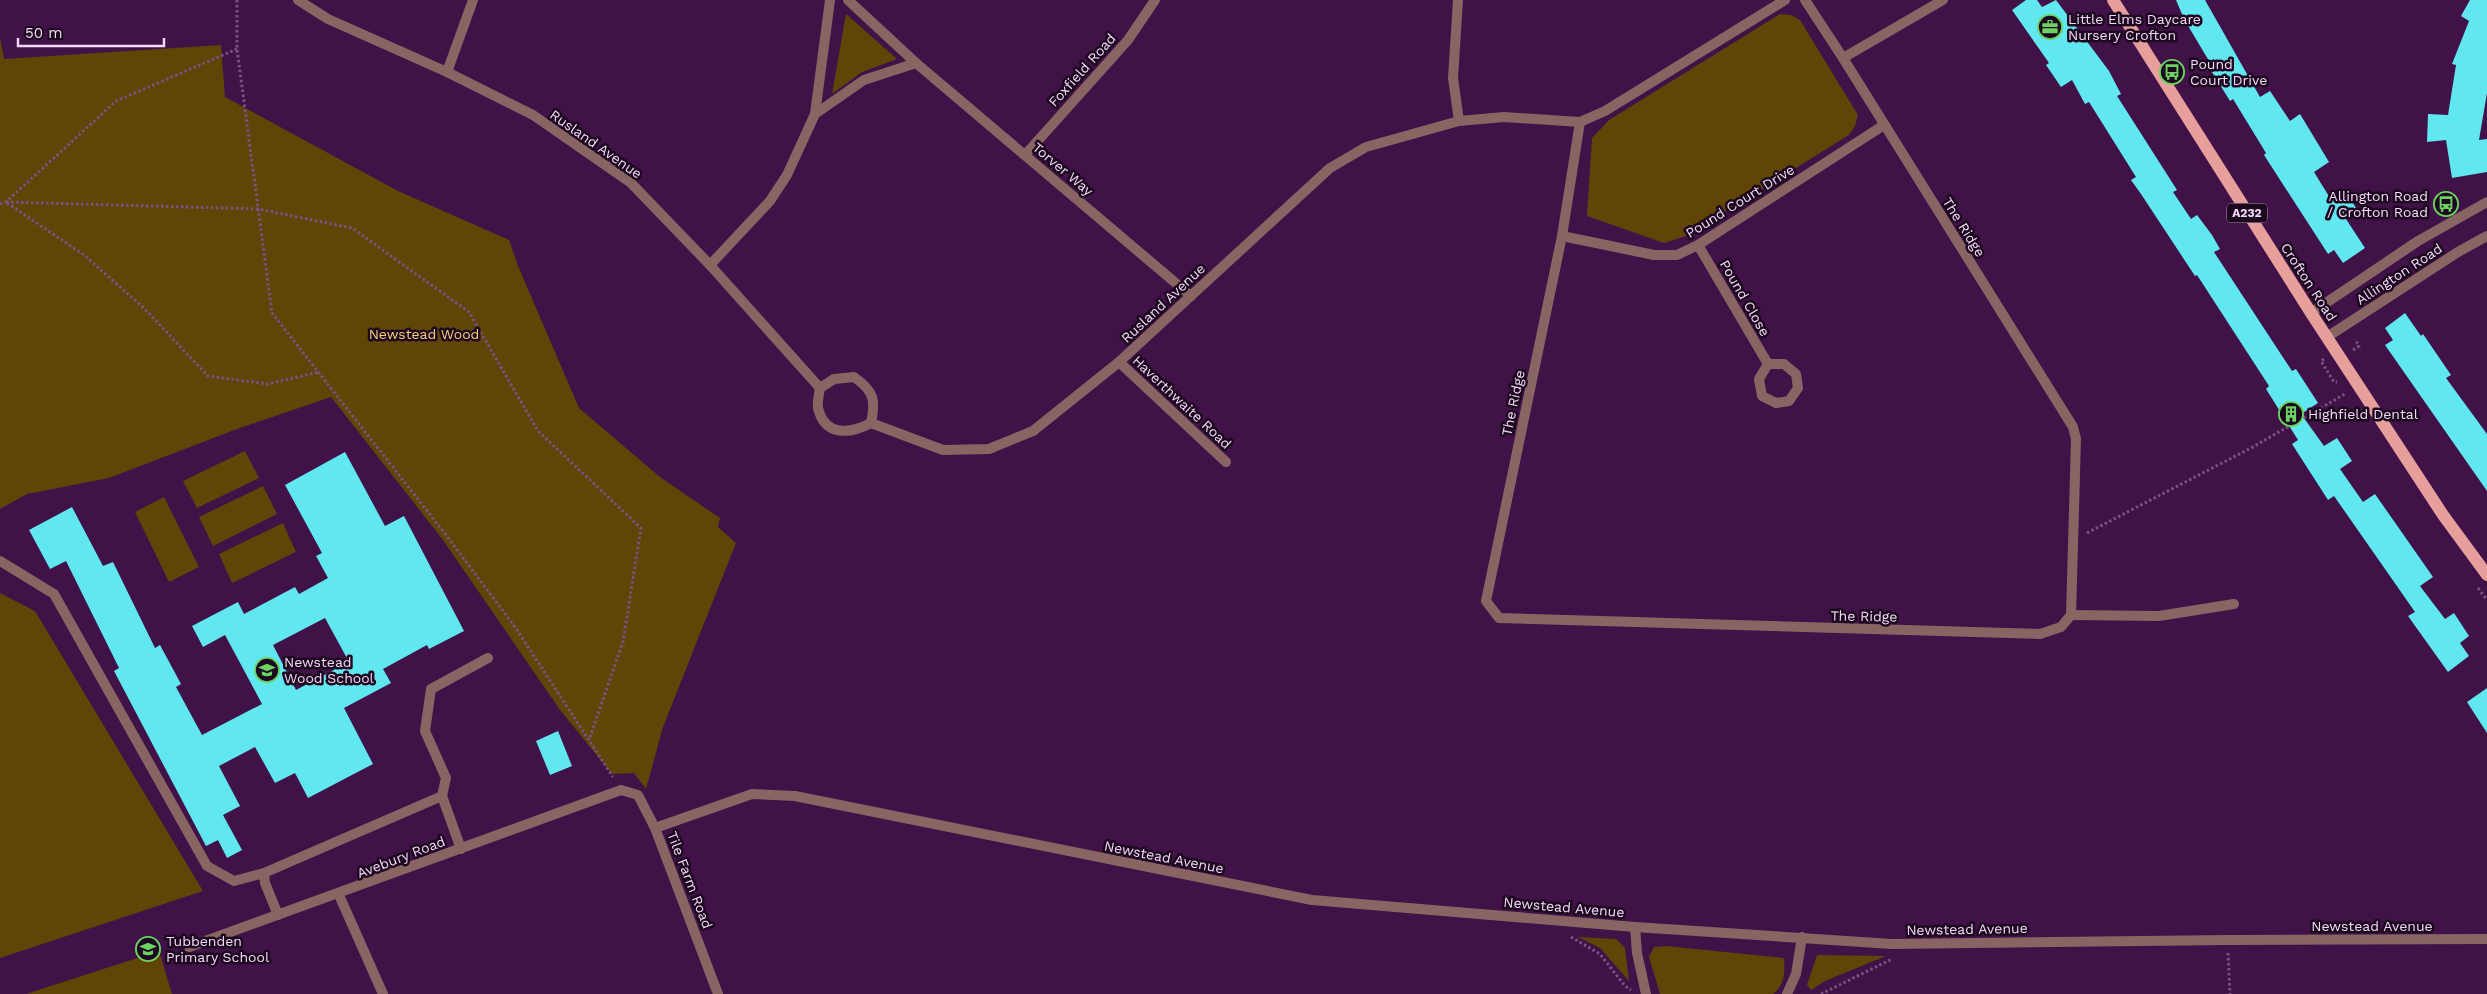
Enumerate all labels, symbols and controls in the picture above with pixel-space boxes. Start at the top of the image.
place label: Little Elms Daycare Nursery Crofton [2068,11,2201,43]
office icon: Little Elms Daycare Nursery Crofton [2037,14,2063,40]
scale bar [18,15,164,47]
text: 50 m [25,24,62,42]
street label: Foxfield Road [1045,30,1119,110]
place label: Pound Court Drive [2190,56,2267,88]
bus stop icon: Pound Court Drive [2159,59,2185,85]
street label: Rusland Avenue [547,106,645,182]
street label: Torver Way [1030,139,1097,199]
street label: Pound Court Drive [1683,161,1797,241]
place label: Allington Road / Crofton Road [2327,188,2428,220]
bus stop icon: Allington Road / Crofton Road [2433,191,2459,217]
street label: The Ridge [1939,194,1989,260]
road number: A232 [2227,204,2267,222]
street label: Crofton Road [2278,240,2340,324]
street label: Allington Road [2353,240,2445,308]
street label: Pound Close [1717,257,1773,339]
street label: Rusland Avenue [1118,260,1208,346]
park label: Newstead Wood [369,326,479,342]
street label: Haverthwaite Road [1129,352,1235,452]
street label: The Ridge [1498,369,1528,437]
building icon: Highfield Dental [2278,401,2304,427]
place label: Highfield Dental [2308,406,2419,422]
street label: The Ridge [1830,607,1898,625]
place label: Newstead Wood School [284,654,375,686]
school or university icon: Newstead Wood School [254,657,280,683]
street label: Tile Farm Road [664,829,716,931]
street label: Avebury Road [355,833,447,881]
street label: Newstead Avenue [1103,838,1225,876]
street label: Newstead Avenue [1503,894,1625,920]
street label: Newstead Avenue [2311,918,2433,934]
street label: Newstead Avenue [1906,920,2028,938]
place label: Tubbenden Primary School [166,933,270,965]
school or university icon: Tubbenden Primary School [135,936,161,962]

